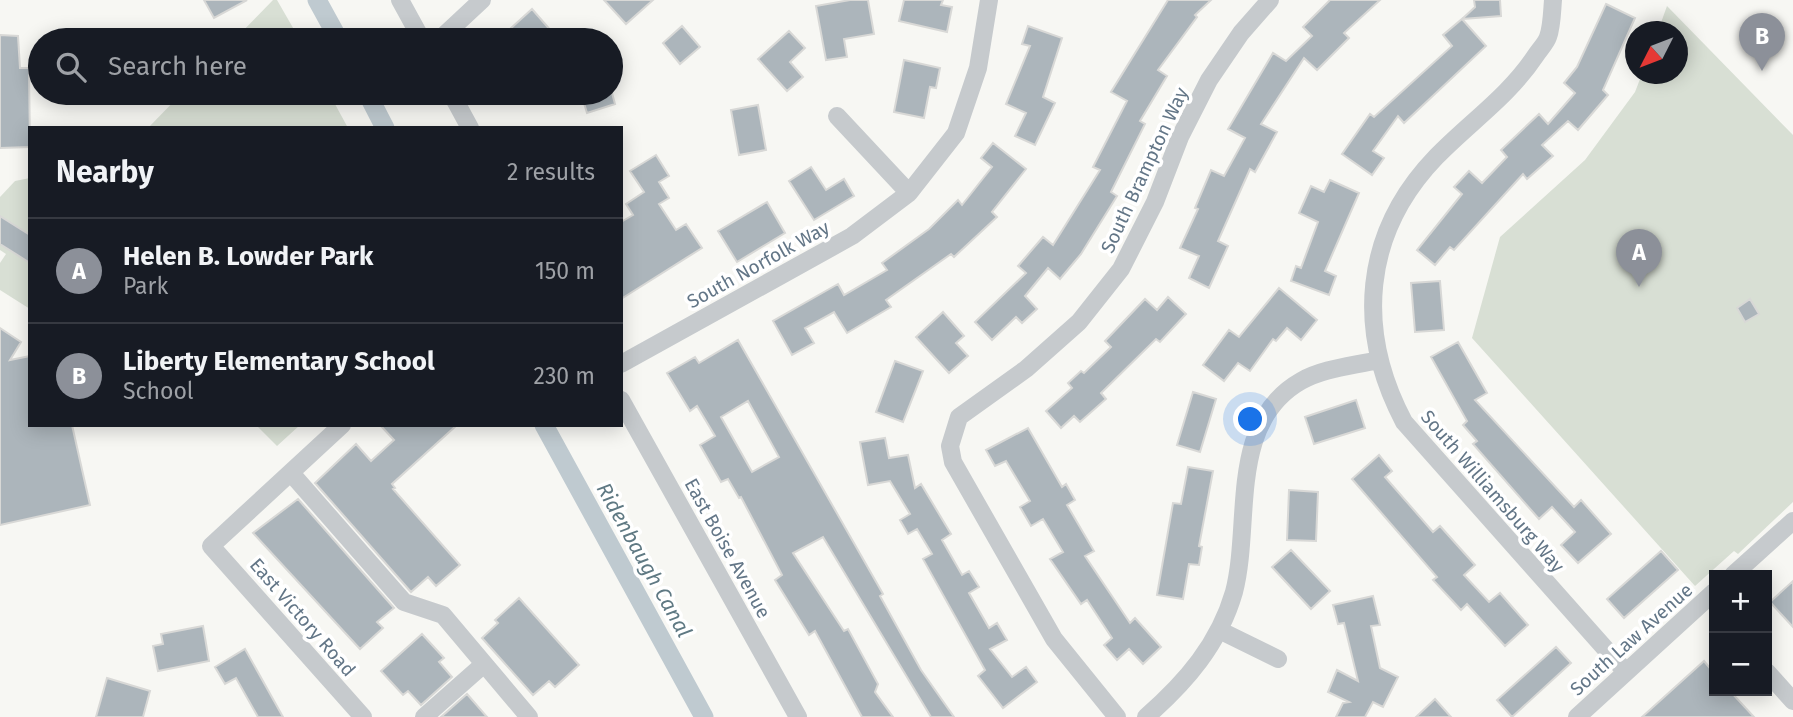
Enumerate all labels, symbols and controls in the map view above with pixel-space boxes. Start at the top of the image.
pin: B [1739,13,1785,71]
north arrow [1625,21,1688,84]
search box [28,28,623,105]
icon: search [52,48,90,86]
text: Search here [108,51,247,82]
street label: South Brampton Way [1096,83,1193,257]
text: Nearby [56,154,154,190]
text: 2 results [507,158,595,186]
street label: South Norfolk Way [683,216,834,313]
pin: A [1616,229,1662,287]
text: Helen B. Lowder Park [123,241,373,272]
text: A [72,257,86,285]
text: 150 m [535,257,595,285]
text: Park [123,272,168,300]
text: Liberty Elementary School [123,346,435,377]
text: B [72,362,86,390]
text: 230 m [534,362,595,390]
text: School [123,377,194,405]
your location [1233,402,1267,436]
street label: South Williamsburg Way [1416,406,1570,578]
street label: East Boise Avenue [680,474,775,622]
water label: Ridenbaugh Canal [591,478,697,642]
street label: East Victory Road [245,554,360,681]
map controls [1709,570,1772,696]
button: + [1709,570,1772,633]
street label: South Law Avenue [1565,578,1697,700]
button: − [1709,633,1772,696]

